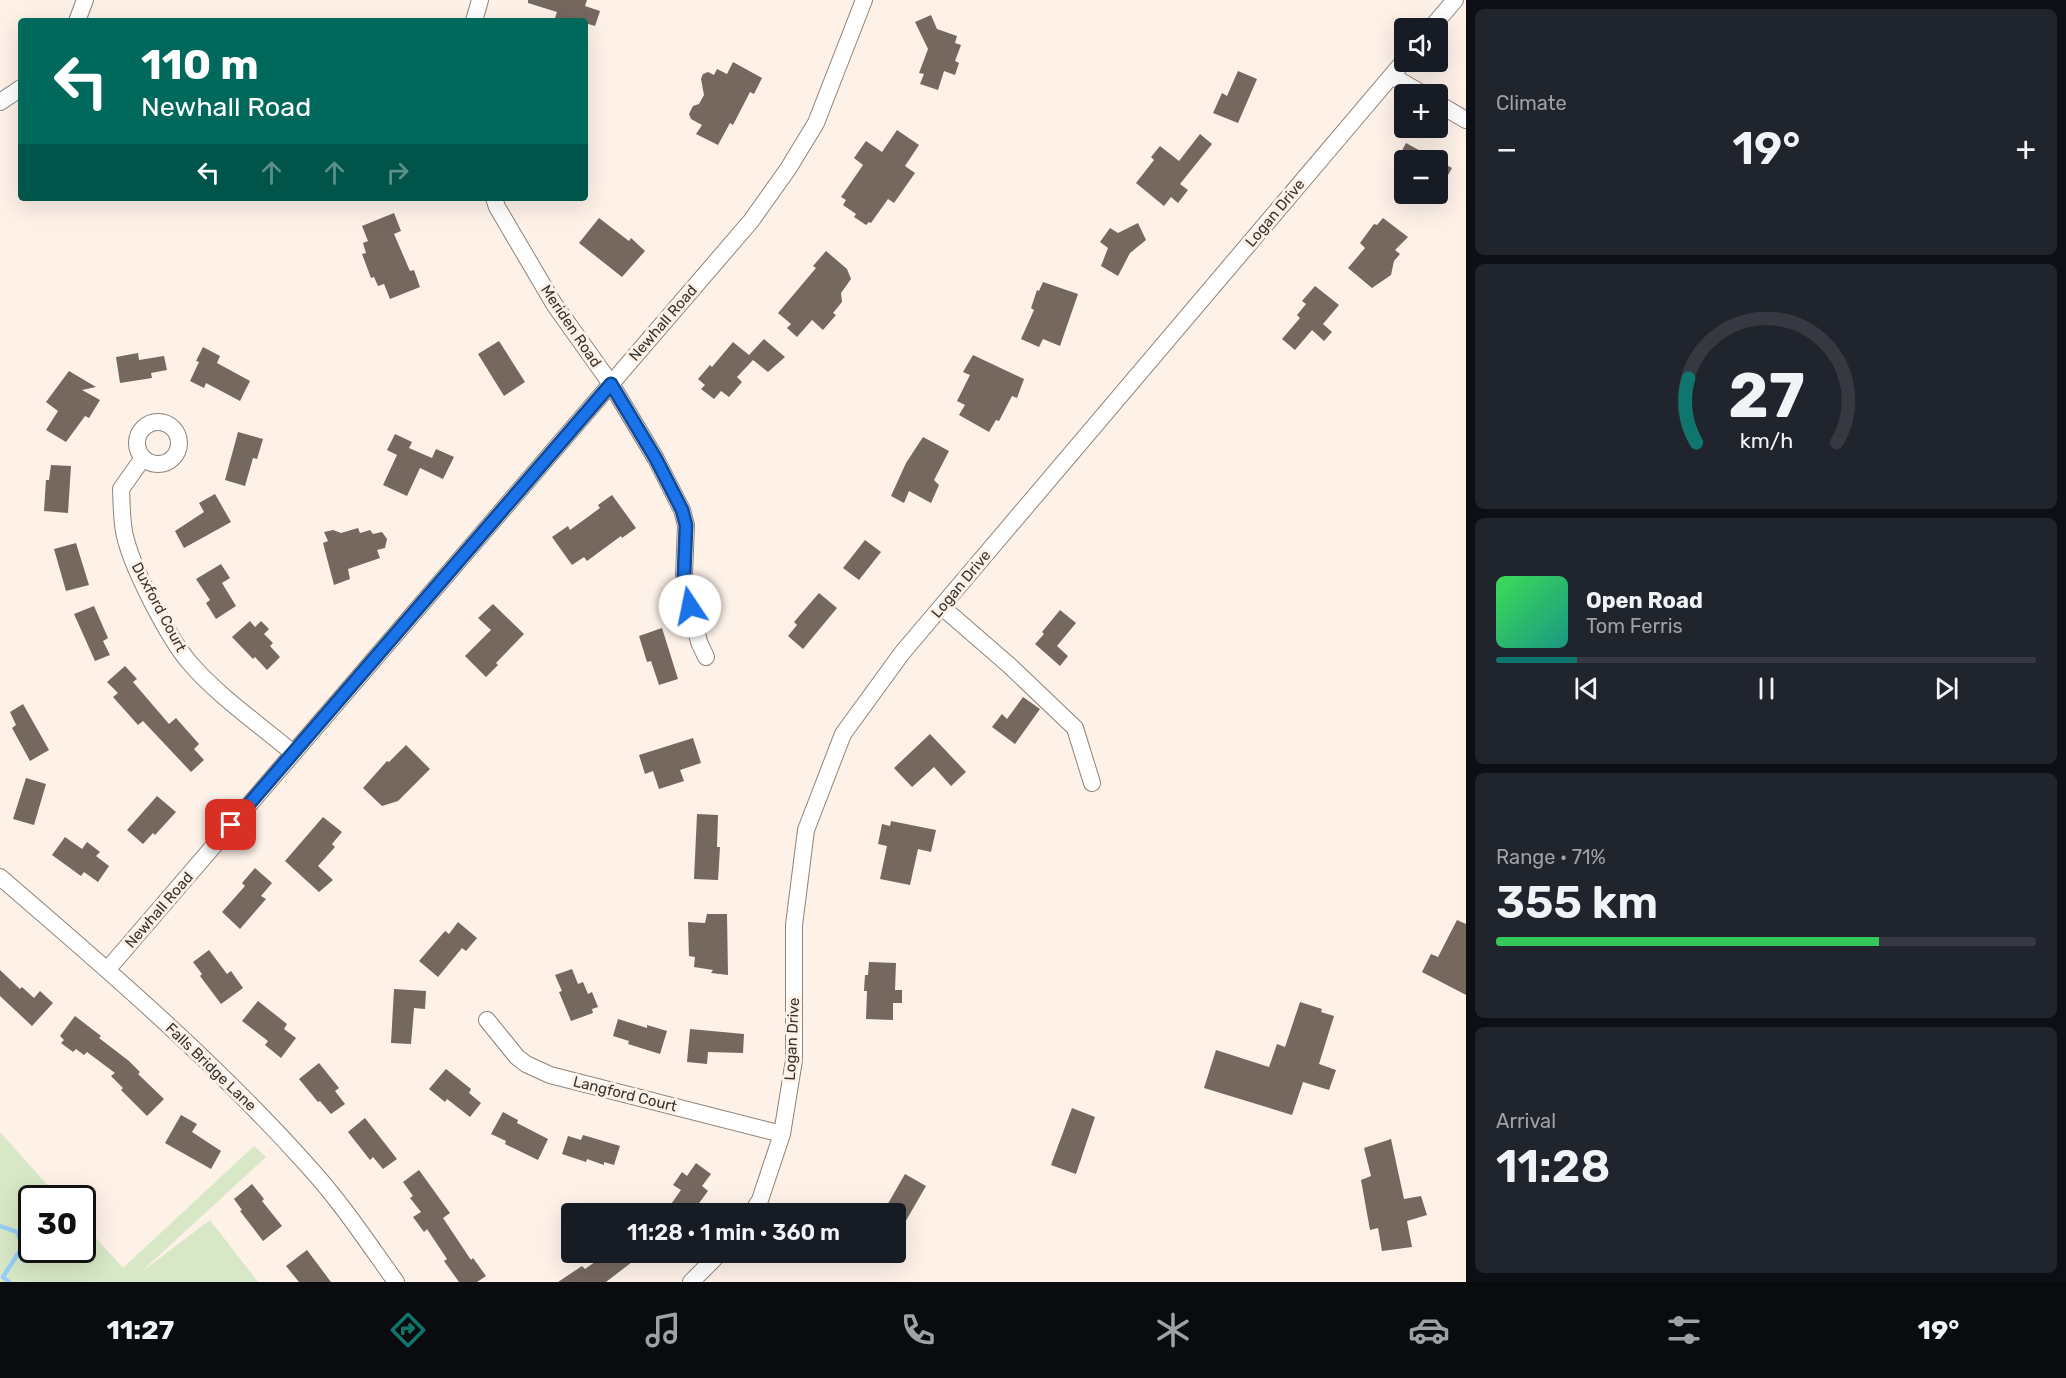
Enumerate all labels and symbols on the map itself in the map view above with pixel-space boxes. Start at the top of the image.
street label: Logan Drive [1241,175,1309,251]
street label: Meriden Road [537,281,605,371]
street label: Newhall Road [625,281,701,365]
street label: Logan Drive [927,546,995,622]
street label: Duxford Court [128,559,190,655]
position arrow [658,574,722,638]
pin [205,799,256,850]
street label: Newhall Road [121,868,197,952]
street label: Logan Drive [781,997,803,1081]
street label: Falls Bridge Lane [162,1019,260,1115]
street label: Langford Court [571,1072,679,1116]
speed limit sign: 30 [18,1185,96,1263]

